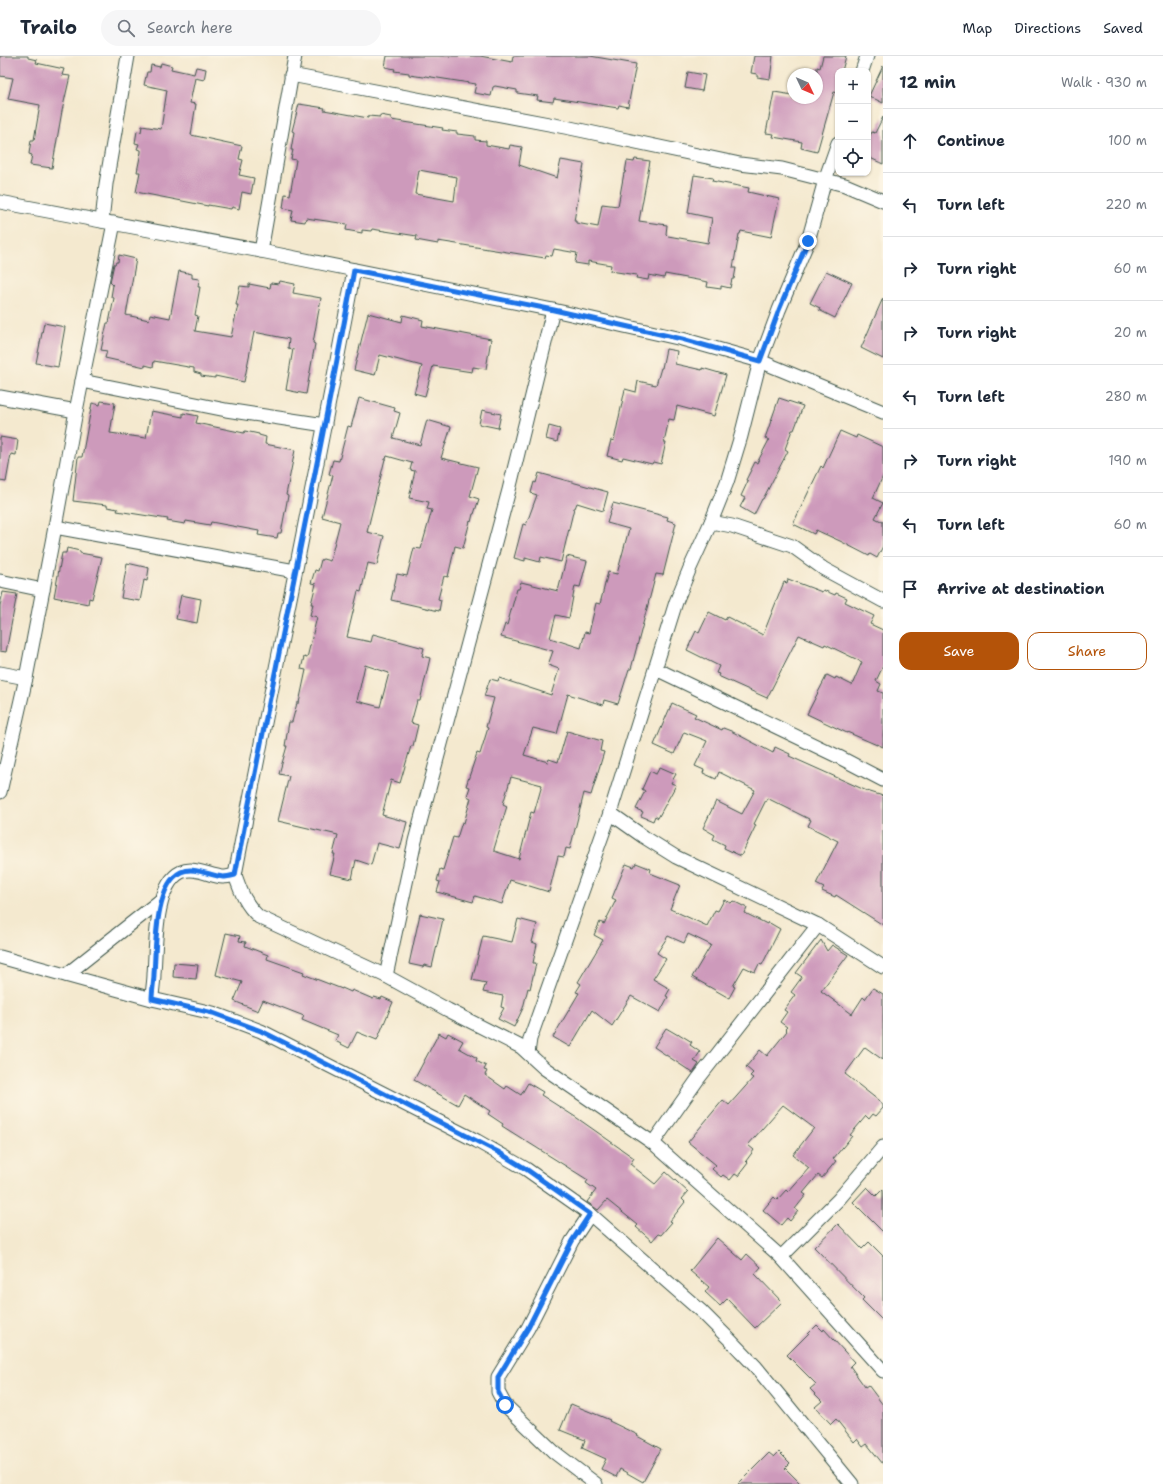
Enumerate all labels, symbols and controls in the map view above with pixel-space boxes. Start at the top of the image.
search box [101,10,381,46]
text: Trailo [20,15,77,40]
icon: search [115,17,137,39]
text: Search here [147,18,233,38]
text: Map [963,19,993,37]
text: Directions [1015,19,1081,37]
text: Saved [1103,19,1143,37]
north arrow [787,68,823,104]
map controls [835,68,871,176]
button: + [835,68,871,104]
text: 12 min [899,71,956,93]
text: Walk · 930 m [1061,74,1147,91]
button: − [835,104,871,140]
icon: ahead [899,130,921,152]
text: Continue [937,131,1005,151]
text: 100 m [1108,132,1147,149]
button: locate [835,140,871,176]
icon: left [899,194,921,216]
text: Turn left [937,195,1005,215]
text: 220 m [1105,196,1147,213]
route end [799,232,817,250]
icon: right [899,258,921,280]
text: Turn right [937,259,1017,279]
text: 60 m [1114,260,1147,277]
icon: right [899,322,921,344]
text: Turn right [937,323,1017,343]
text: 20 m [1114,324,1147,341]
icon: left [899,386,921,408]
text: Turn left [937,387,1005,407]
text: 280 m [1105,388,1147,405]
icon: right [899,450,921,472]
text: Turn right [937,451,1017,471]
text: 190 m [1108,452,1147,469]
icon: left [899,514,921,536]
text: Turn left [937,515,1005,535]
text: 60 m [1114,516,1147,533]
icon: arrive [899,578,921,600]
text: Arrive at destination [937,579,1105,599]
button: Save [899,632,1019,670]
button: Share [1027,632,1147,670]
route start [496,1396,514,1414]

